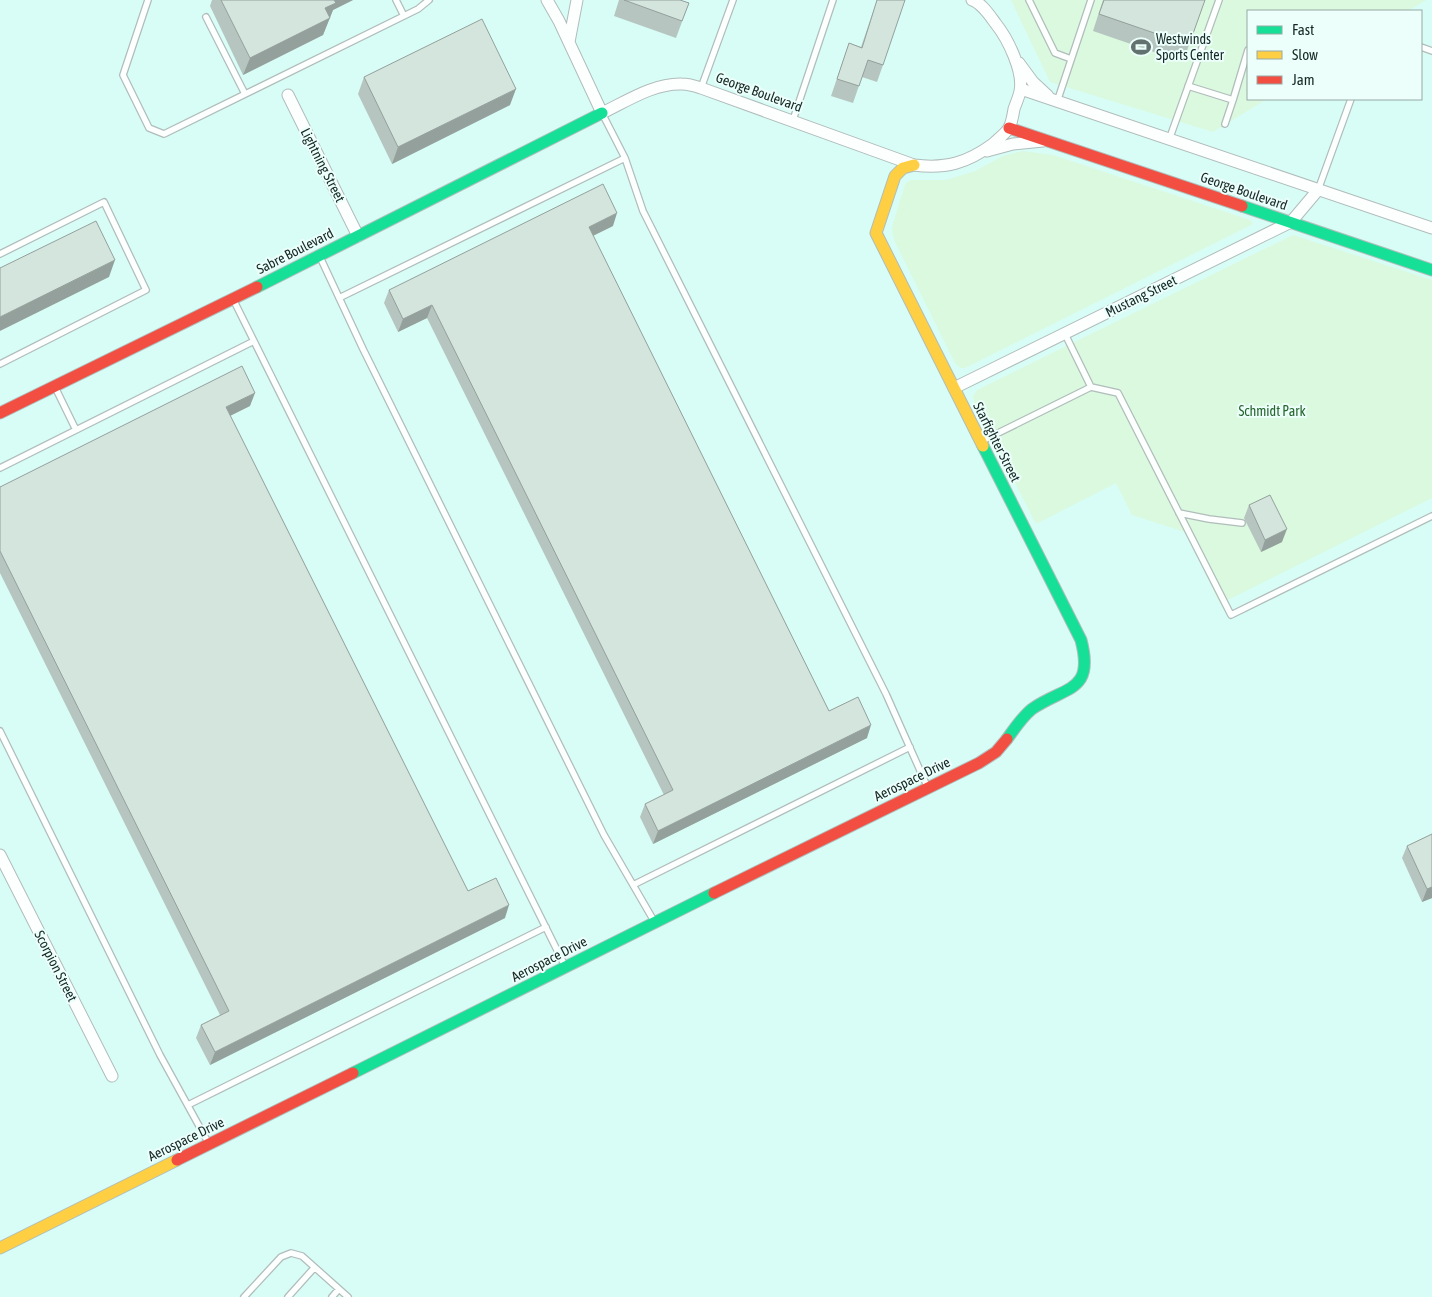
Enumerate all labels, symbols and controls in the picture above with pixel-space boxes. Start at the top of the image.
legend [1247,10,1422,100]
text: Fast [1292,21,1314,38]
place label: Westwinds Sports Center [1156,31,1225,63]
sports icon: Westwinds Sports Center [1130,36,1152,58]
text: Slow [1292,46,1318,63]
street label: George Boulevard [714,69,804,115]
text: Jam [1292,71,1315,88]
street label: Lightning Street [297,125,349,205]
street label: George Boulevard [1199,169,1289,213]
street label: Sabre Boulevard [254,225,336,277]
street label: Mustang Street [1103,272,1179,320]
street label: Starfighter Street [970,399,1024,485]
park label: Schmidt Park [1238,403,1306,419]
street label: Aerospace Drive [871,754,953,804]
street label: Scorpion Street [31,928,81,1004]
street label: Aerospace Drive [509,933,589,985]
street label: Aerospace Drive [145,1114,227,1164]

